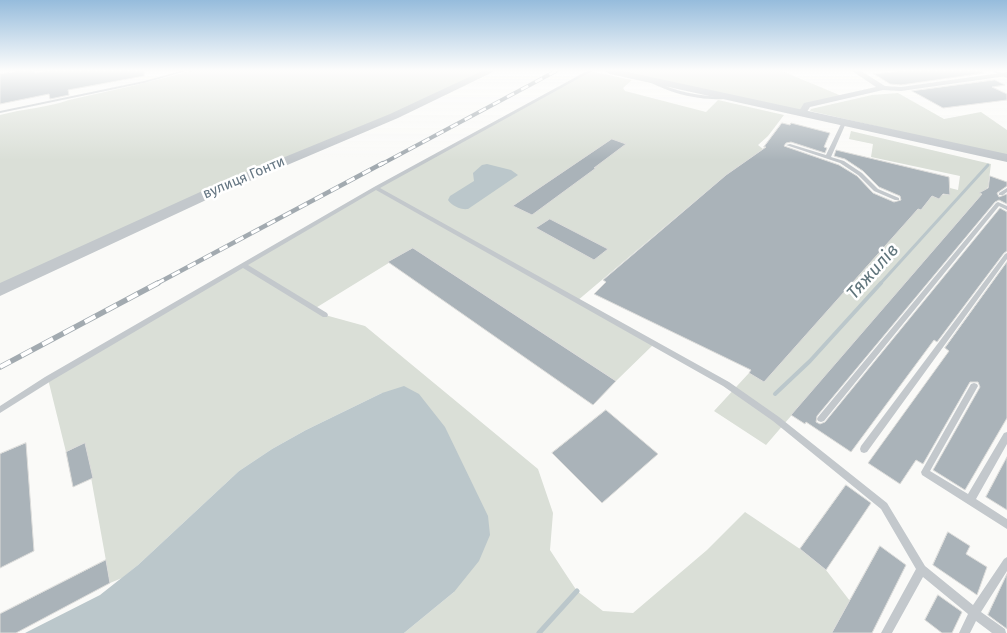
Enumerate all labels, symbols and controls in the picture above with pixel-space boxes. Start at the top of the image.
street label: вулиця Гонти [200,153,288,203]
water label: Тяжилів [843,240,903,304]

